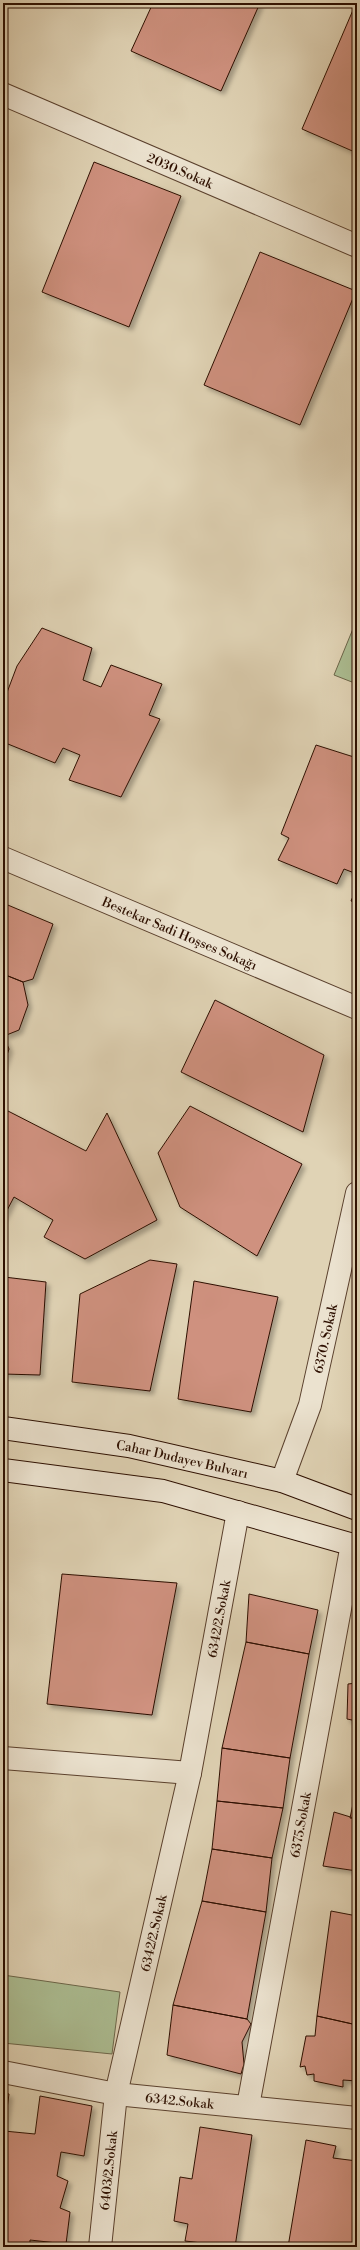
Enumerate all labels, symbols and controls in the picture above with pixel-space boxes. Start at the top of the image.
street label: 2030.Sokak [145,150,216,193]
street label: Bestekar Sadi Hoşses Sokağı [99,894,259,974]
street label: 6370. Sokak [310,1301,341,1375]
street label: Cahar Dudayev Bulvarı [115,1437,250,1482]
street label: 6342/2.Sokak [204,1578,235,1659]
street label: 6375.Sokak [287,1790,315,1859]
street label: 6342/2.Sokak [137,1892,171,1973]
street label: 6342.Sokak [144,2090,216,2113]
street label: 6403/2.Sokak [97,2129,121,2211]

